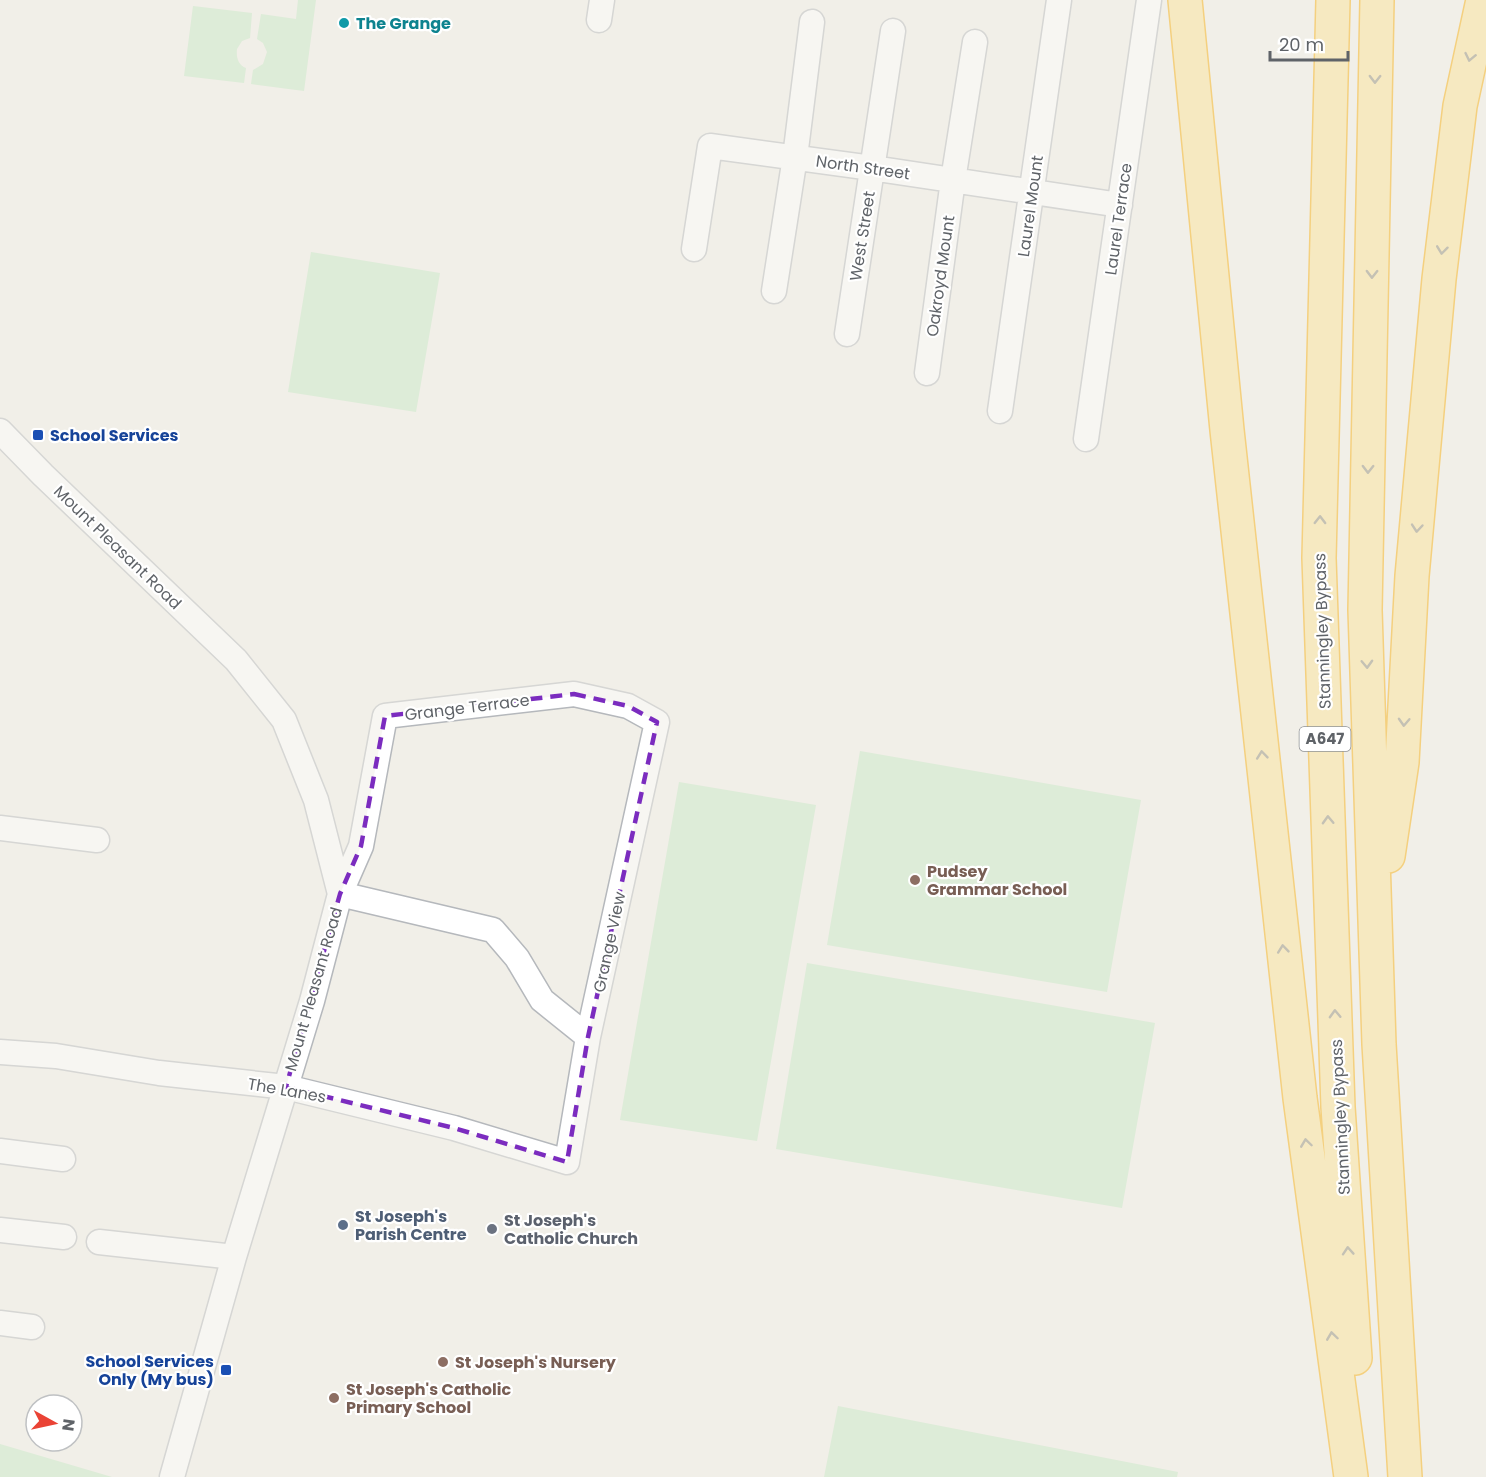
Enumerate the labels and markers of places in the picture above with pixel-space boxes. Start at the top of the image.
place label: The Grange [356,12,451,35]
marker: The Grange [337,16,351,30]
place label: School Services [50,424,179,447]
marker: School Services [31,428,45,442]
place label: Pudsey Grammar School [927,860,1067,901]
marker: Pudsey Grammar School [908,873,922,887]
place label: St Joseph's Parish Centre [355,1205,467,1246]
place label: St Joseph's Catholic Church [504,1209,638,1250]
marker: St Joseph's Parish Centre [336,1218,350,1232]
marker: St Joseph's Catholic Church [485,1222,499,1236]
place label: School Services Only (My bus) [85,1350,214,1391]
place label: St Joseph's Nursery [455,1351,617,1374]
marker: St Joseph's Nursery [436,1355,450,1369]
marker: School Services Only (My bus) [219,1363,233,1377]
place label: St Joseph's Catholic Primary School [346,1378,511,1419]
marker: St Joseph's Catholic Primary School [327,1391,341,1405]

